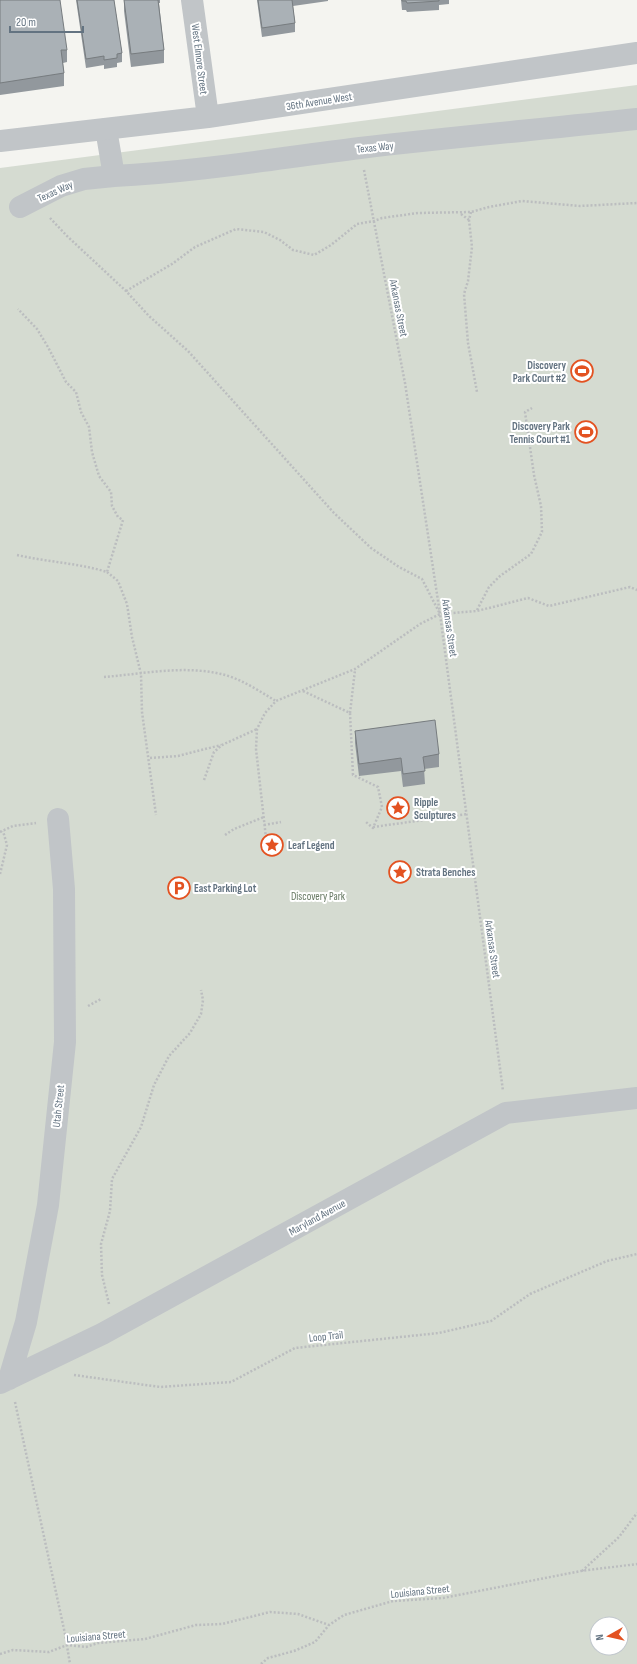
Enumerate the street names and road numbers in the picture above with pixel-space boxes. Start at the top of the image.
street label: West Elmore Street [189,23,210,96]
street label: 36th Avenue West [285,90,354,113]
street label: Texas Way [356,139,395,156]
street label: Texas Way [36,178,76,205]
street label: Arkansas Street [386,277,411,339]
street label: Arkansas Street [439,597,460,658]
street label: Arkansas Street [482,918,503,979]
street label: Utah Street [50,1084,67,1128]
street label: Maryland Avenue [287,1197,348,1238]
street label: Loop Trail [308,1328,344,1345]
street label: Louisiana Street [390,1582,451,1601]
street label: Louisiana Street [66,1627,127,1646]

